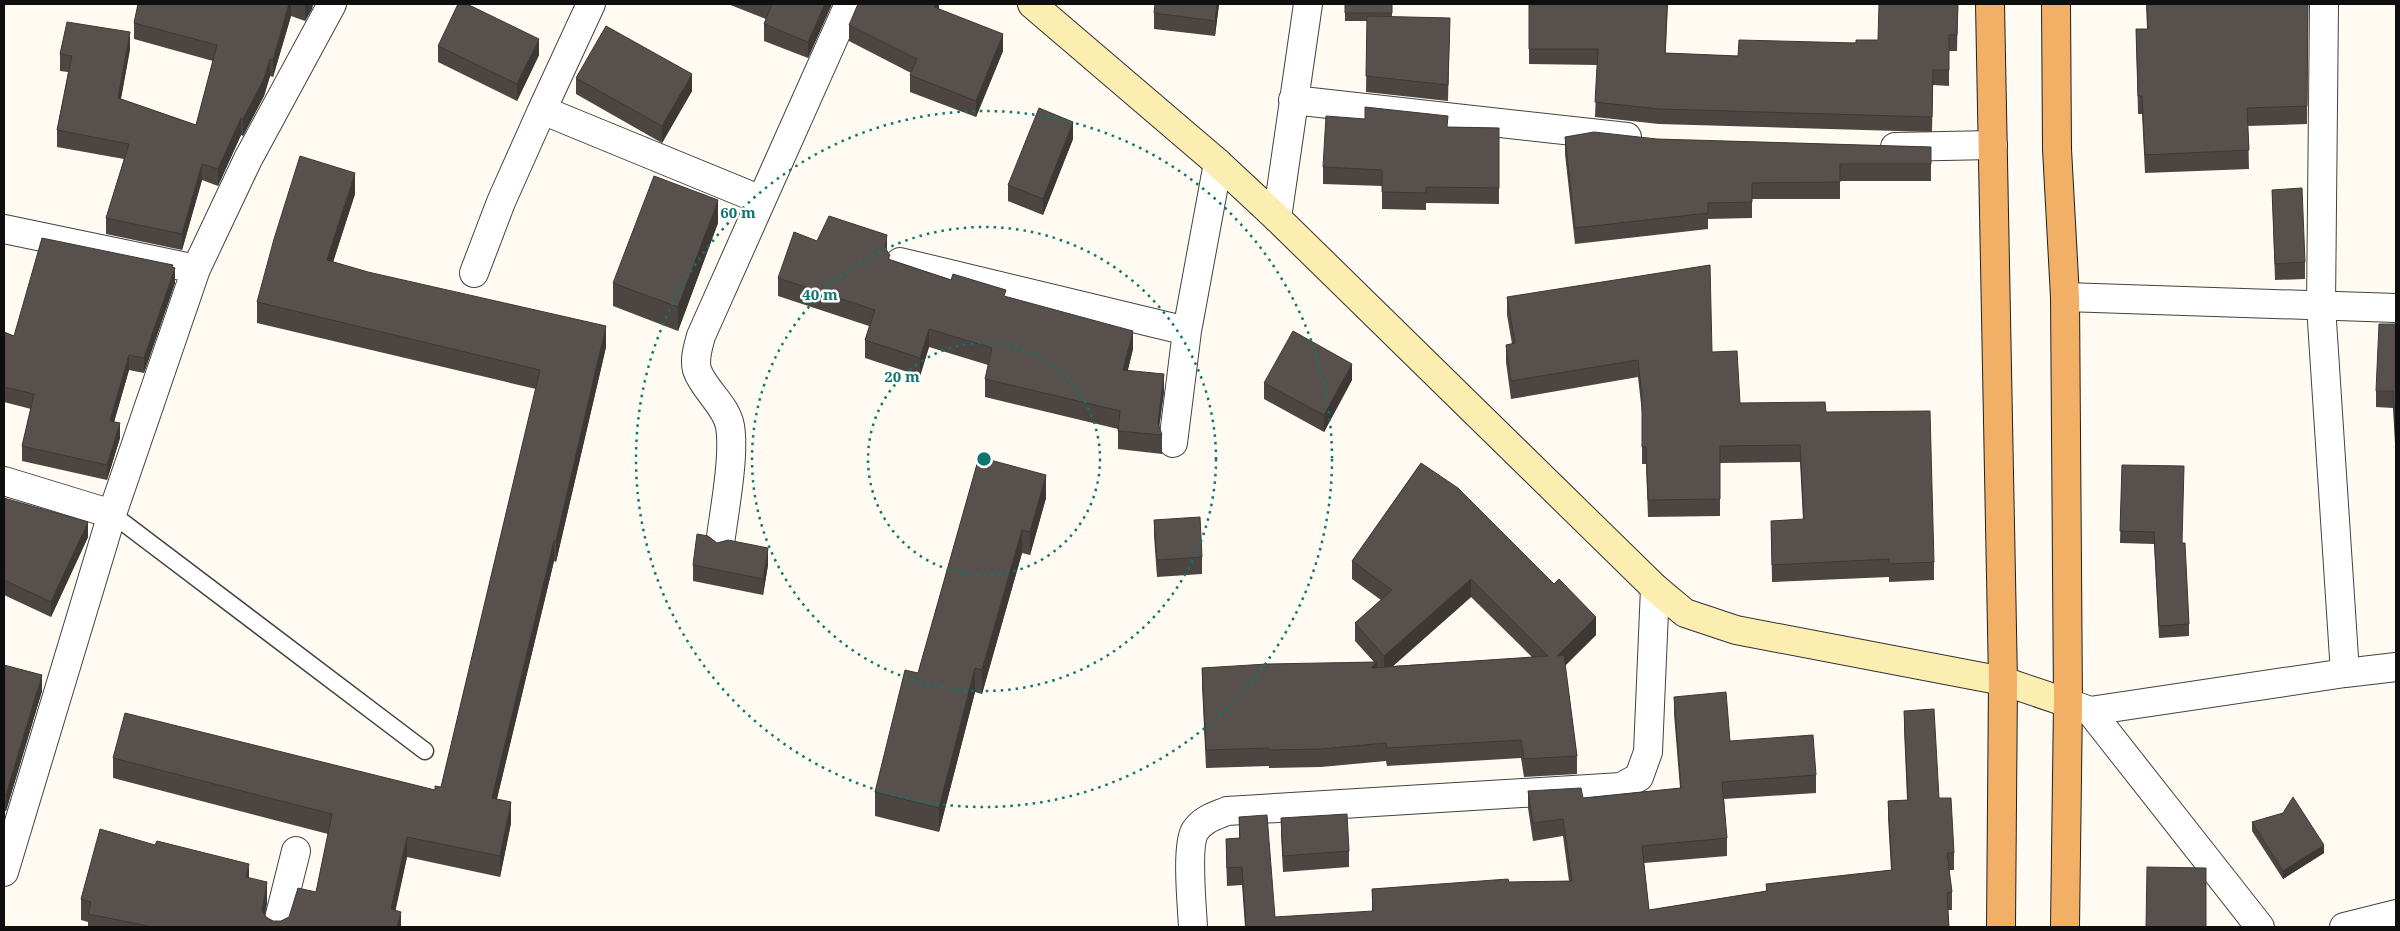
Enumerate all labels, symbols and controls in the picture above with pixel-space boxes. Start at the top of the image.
text: 60 m [720,202,756,222]
text: 40 m [802,284,838,304]
text: 20 m [884,366,920,386]
centre of rings [975,450,993,468]

